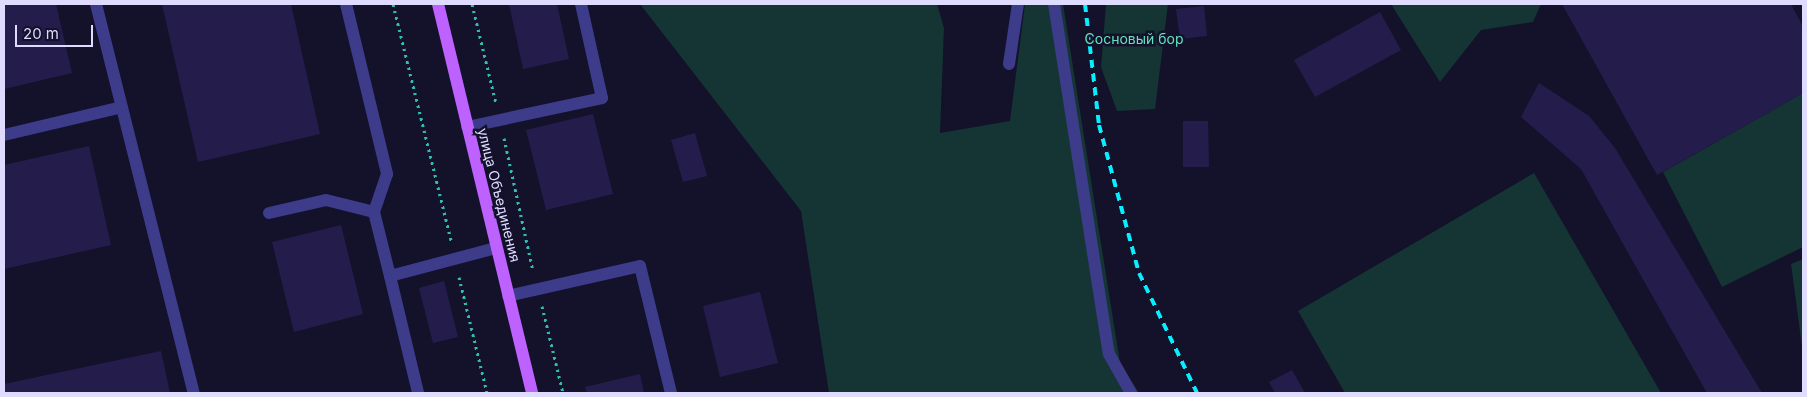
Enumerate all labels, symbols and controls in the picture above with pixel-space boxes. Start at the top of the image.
scale bar [18,15,95,47]
text: 20 m [23,24,59,43]
park label: Сосновый бор [1085,31,1183,47]
street label: улица Объединения [474,126,524,264]

